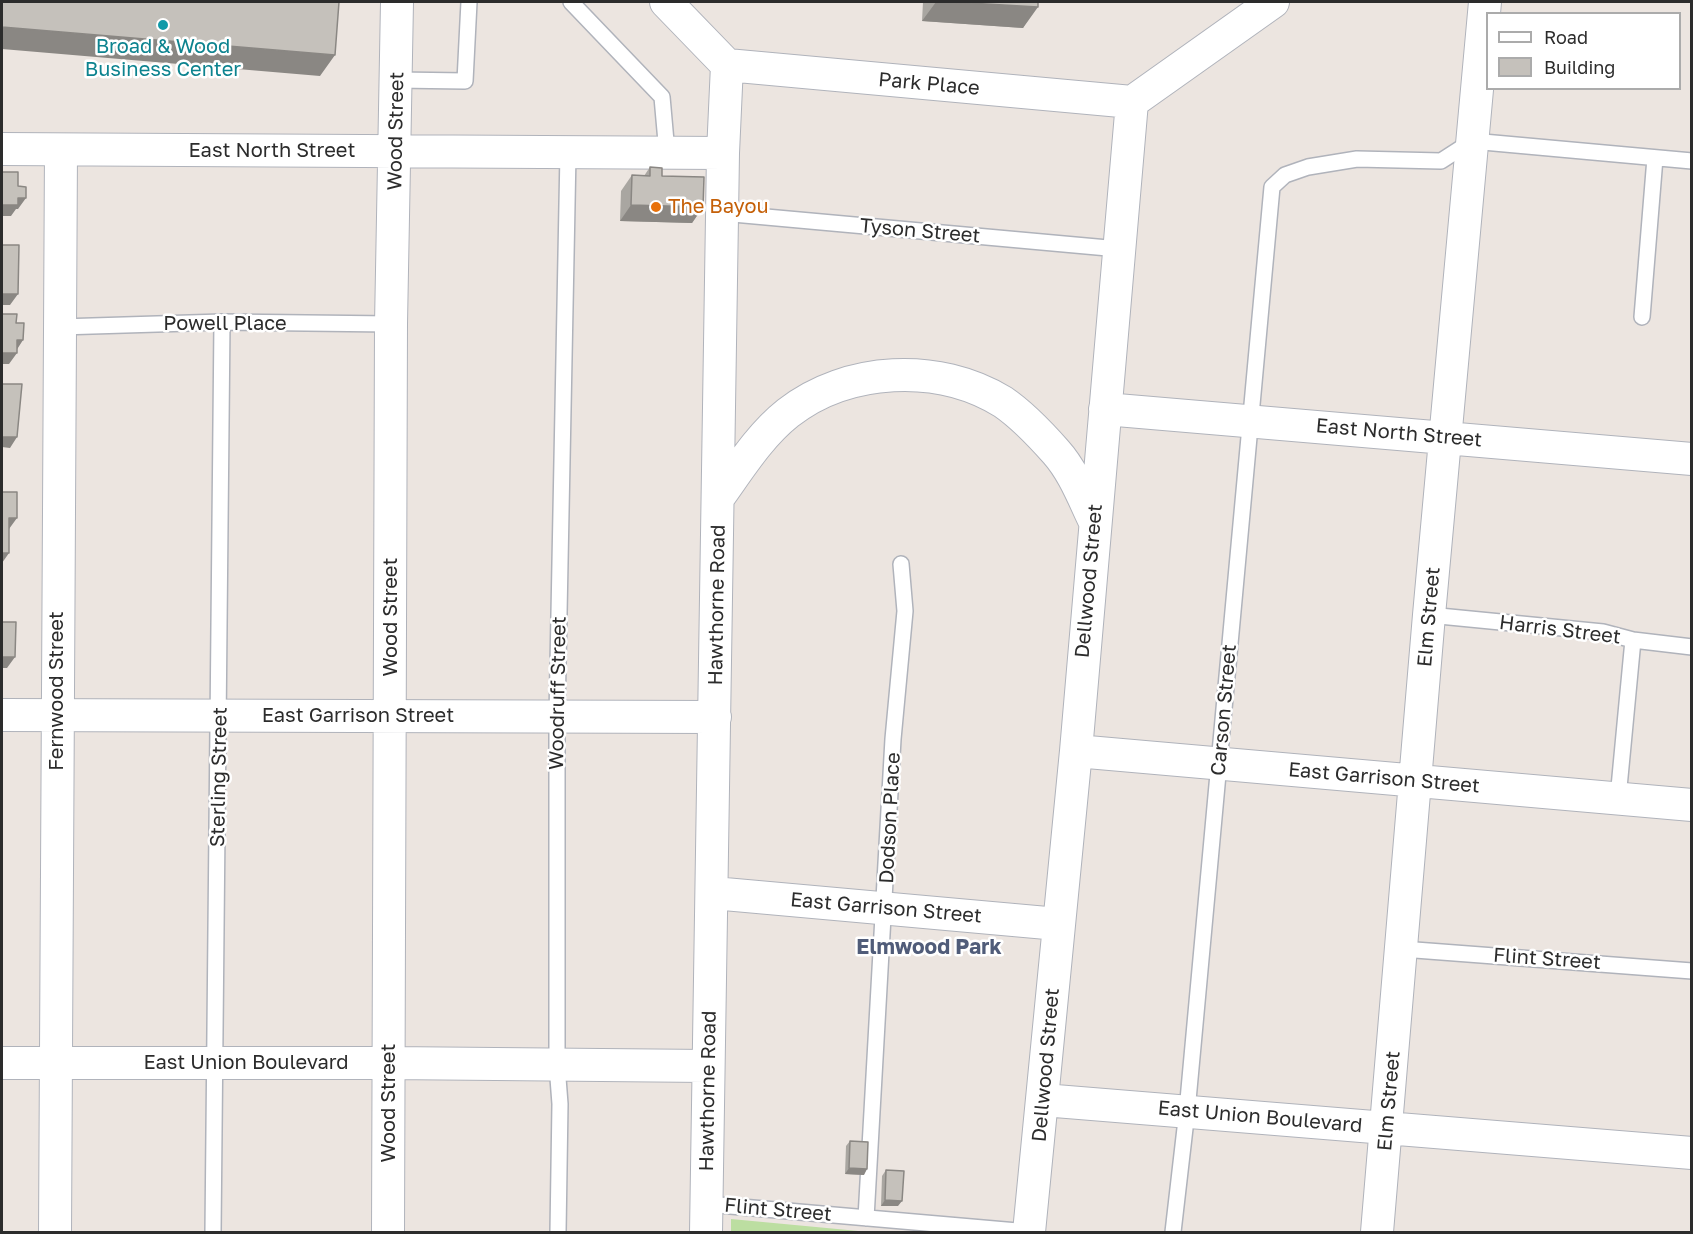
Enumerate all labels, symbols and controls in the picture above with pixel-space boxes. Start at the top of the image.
legend [1486,12,1681,90]
marker: Broad & Wood Business Center [156,18,170,32]
text: Road [1544,26,1588,48]
place label: Broad & Wood Business Center [85,35,241,82]
text: Building [1544,56,1615,78]
street label: Park Place [877,68,981,100]
street label: Wood Street [383,71,409,191]
street label: East North Street [189,139,355,163]
place label: The Bayou [668,195,768,219]
marker: The Bayou [649,200,663,214]
street label: Tyson Street [859,214,981,248]
street label: Powell Place [163,312,287,336]
street label: East North Street [1315,414,1483,452]
street label: Dellwood Street [1070,503,1108,659]
street label: Hawthorne Road [704,524,730,686]
street label: Wood Street [379,558,403,676]
street label: Elm Street [1413,566,1445,668]
street label: Fernwood Street [45,611,69,771]
street label: Harris Street [1498,611,1622,649]
street label: Woodruff Street [545,616,571,770]
street label: Carson Street [1206,643,1242,777]
street label: East Garrison Street [262,704,454,728]
street label: Sterling Street [206,707,232,847]
street label: Dodson Place [875,752,905,884]
street label: East Garrison Street [1287,758,1481,798]
street label: East Garrison Street [789,888,983,928]
district label: Elmwood Park [856,934,1002,960]
street label: Flint Street [1492,943,1602,975]
street label: Dellwood Street [1027,987,1065,1143]
street label: Hawthorne Road [695,1010,721,1172]
street label: Wood Street [377,1044,401,1162]
street label: Elm Street [1373,1050,1405,1152]
street label: East Union Boulevard [143,1051,349,1075]
street label: East Union Boulevard [1157,1096,1363,1138]
street label: Flint Street [723,1193,833,1227]

